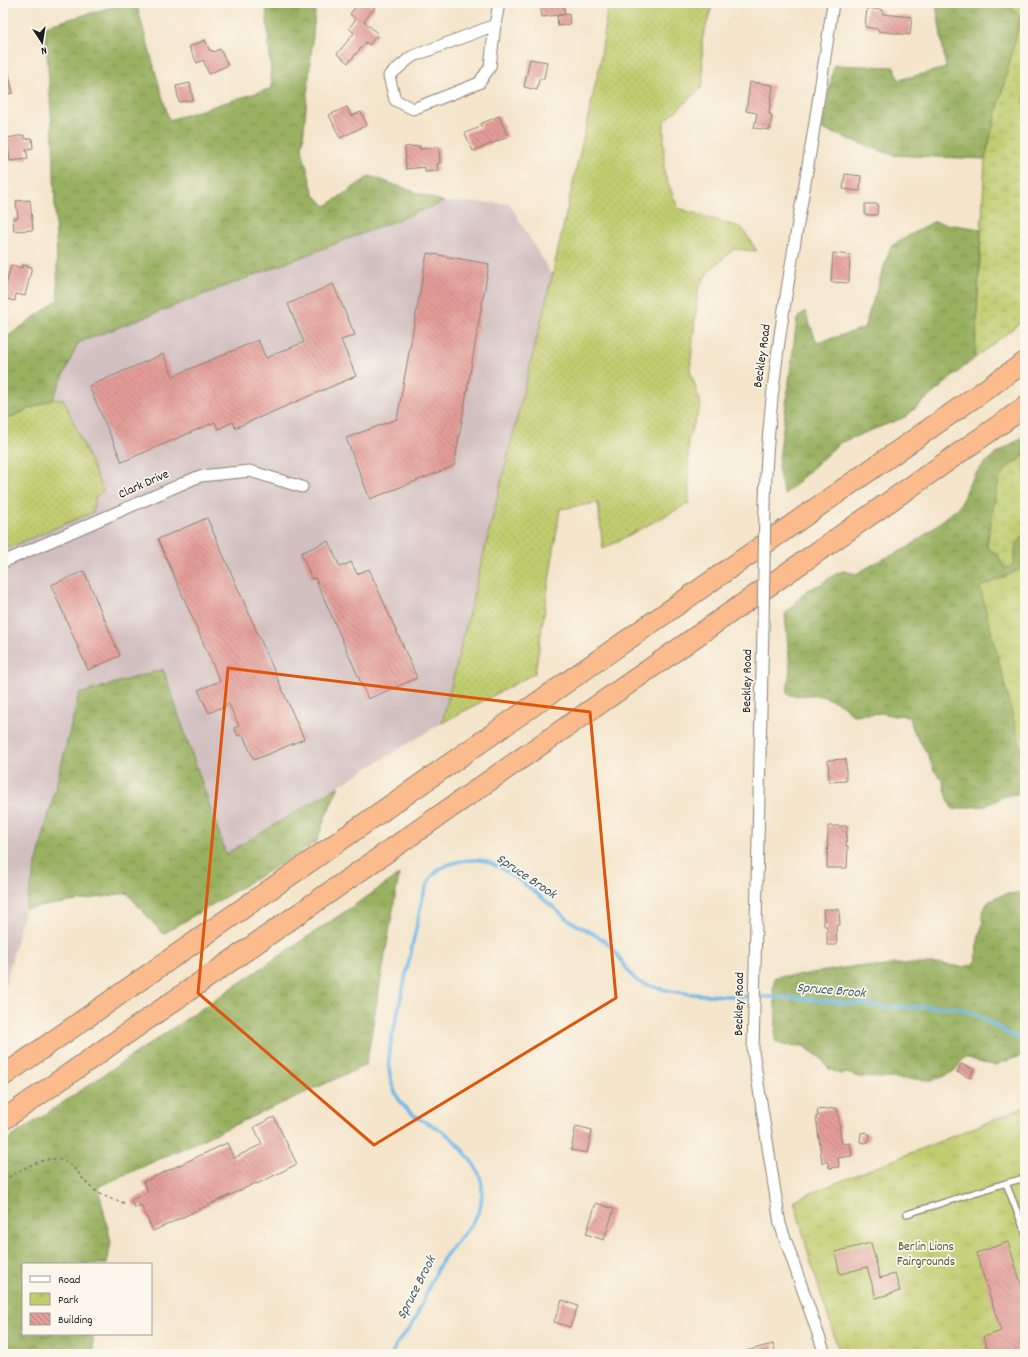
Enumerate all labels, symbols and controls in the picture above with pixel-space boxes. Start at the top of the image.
north arrow [22,22,62,62]
text: N [39,41,48,58]
street label: Beckley Road [749,323,777,389]
street label: Clark Drive [116,465,173,505]
street label: Beckley Road [738,649,758,713]
water label: Spruce Brook [492,849,561,905]
street label: Beckley Road [730,972,750,1036]
water label: Spruce Brook [796,978,867,1004]
park label: Berlin Lions Fairgrounds [897,1238,955,1272]
water label: Spruce Brook [392,1252,442,1323]
legend [22,1263,152,1335]
text: Road [58,1272,80,1289]
text: Park [58,1292,79,1309]
text: Building [58,1312,93,1329]

